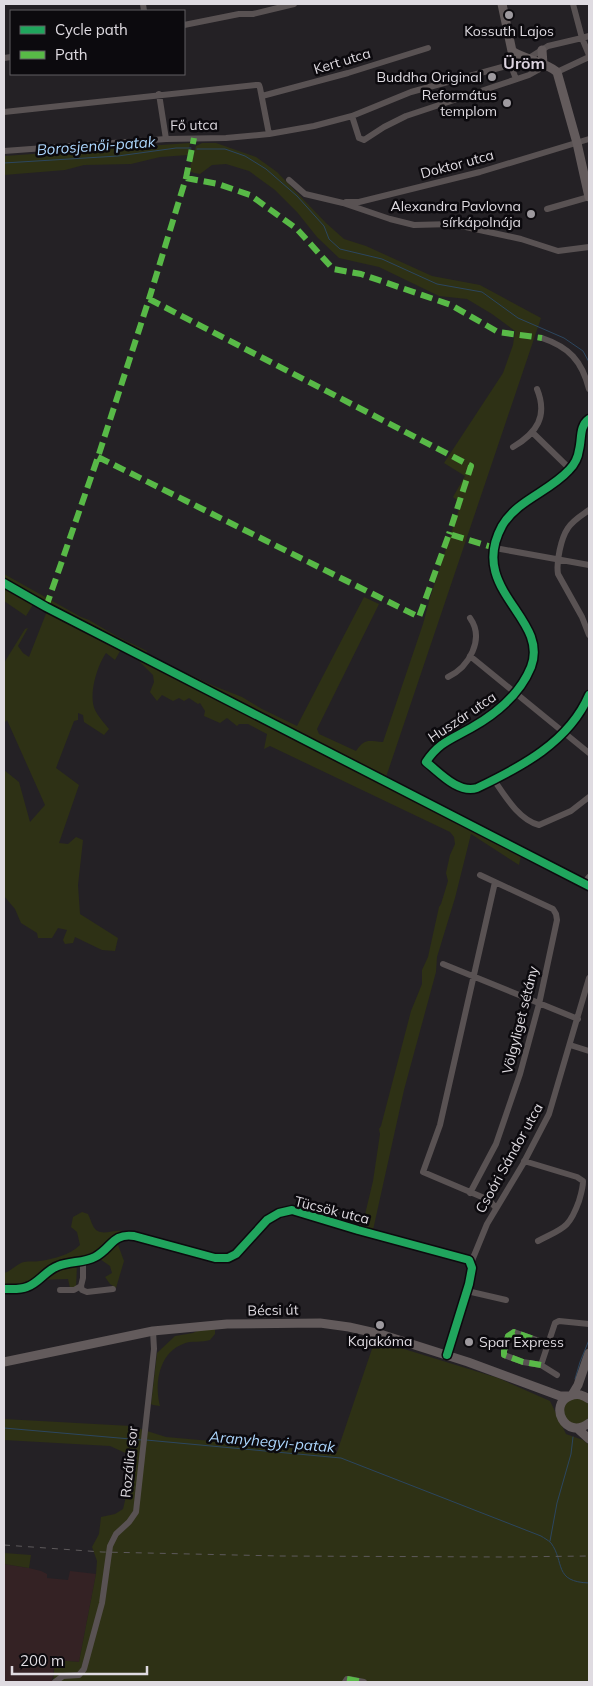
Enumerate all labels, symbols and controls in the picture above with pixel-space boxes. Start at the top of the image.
marker: Kossuth Lajos [503,9,515,21]
legend [10,10,185,75]
text: Cycle path [55,20,128,39]
place label: Kossuth Lajos [464,22,554,40]
street label: Kert utca [311,44,373,78]
text: Path [55,45,87,64]
district label: Üröm [503,53,545,73]
place label: Buddha Original [376,68,482,86]
marker: Buddha Original [486,71,498,83]
place label: Református templom [422,86,497,120]
marker: Református templom [501,97,513,109]
street label: Fő utca [170,116,218,134]
water label: Borosjenői-patak [36,132,157,159]
street label: Doktor utca [418,146,496,182]
place label: Alexandra Pavlovna sírkápolnája [391,197,521,231]
marker: Alexandra Pavlovna sírkápolnája [525,208,537,220]
street label: Huszár utca [425,688,499,746]
street label: Völgyliget sétány [498,963,542,1076]
street label: Csoóri Sándor utca [471,1100,547,1216]
street label: Tücsök utca [293,1192,371,1228]
street label: Bécsi út [247,1301,299,1319]
marker: Kajakóma [374,1319,386,1331]
place label: Kajakóma [348,1332,412,1350]
place label: Spar Express [479,1333,564,1351]
marker: Spar Express [463,1336,475,1348]
street label: Rozália sor [116,1424,142,1499]
water label: Aranyhegyi-patak [207,1426,337,1457]
scale bar [12,1644,148,1676]
text: 200 m [20,1651,64,1670]

